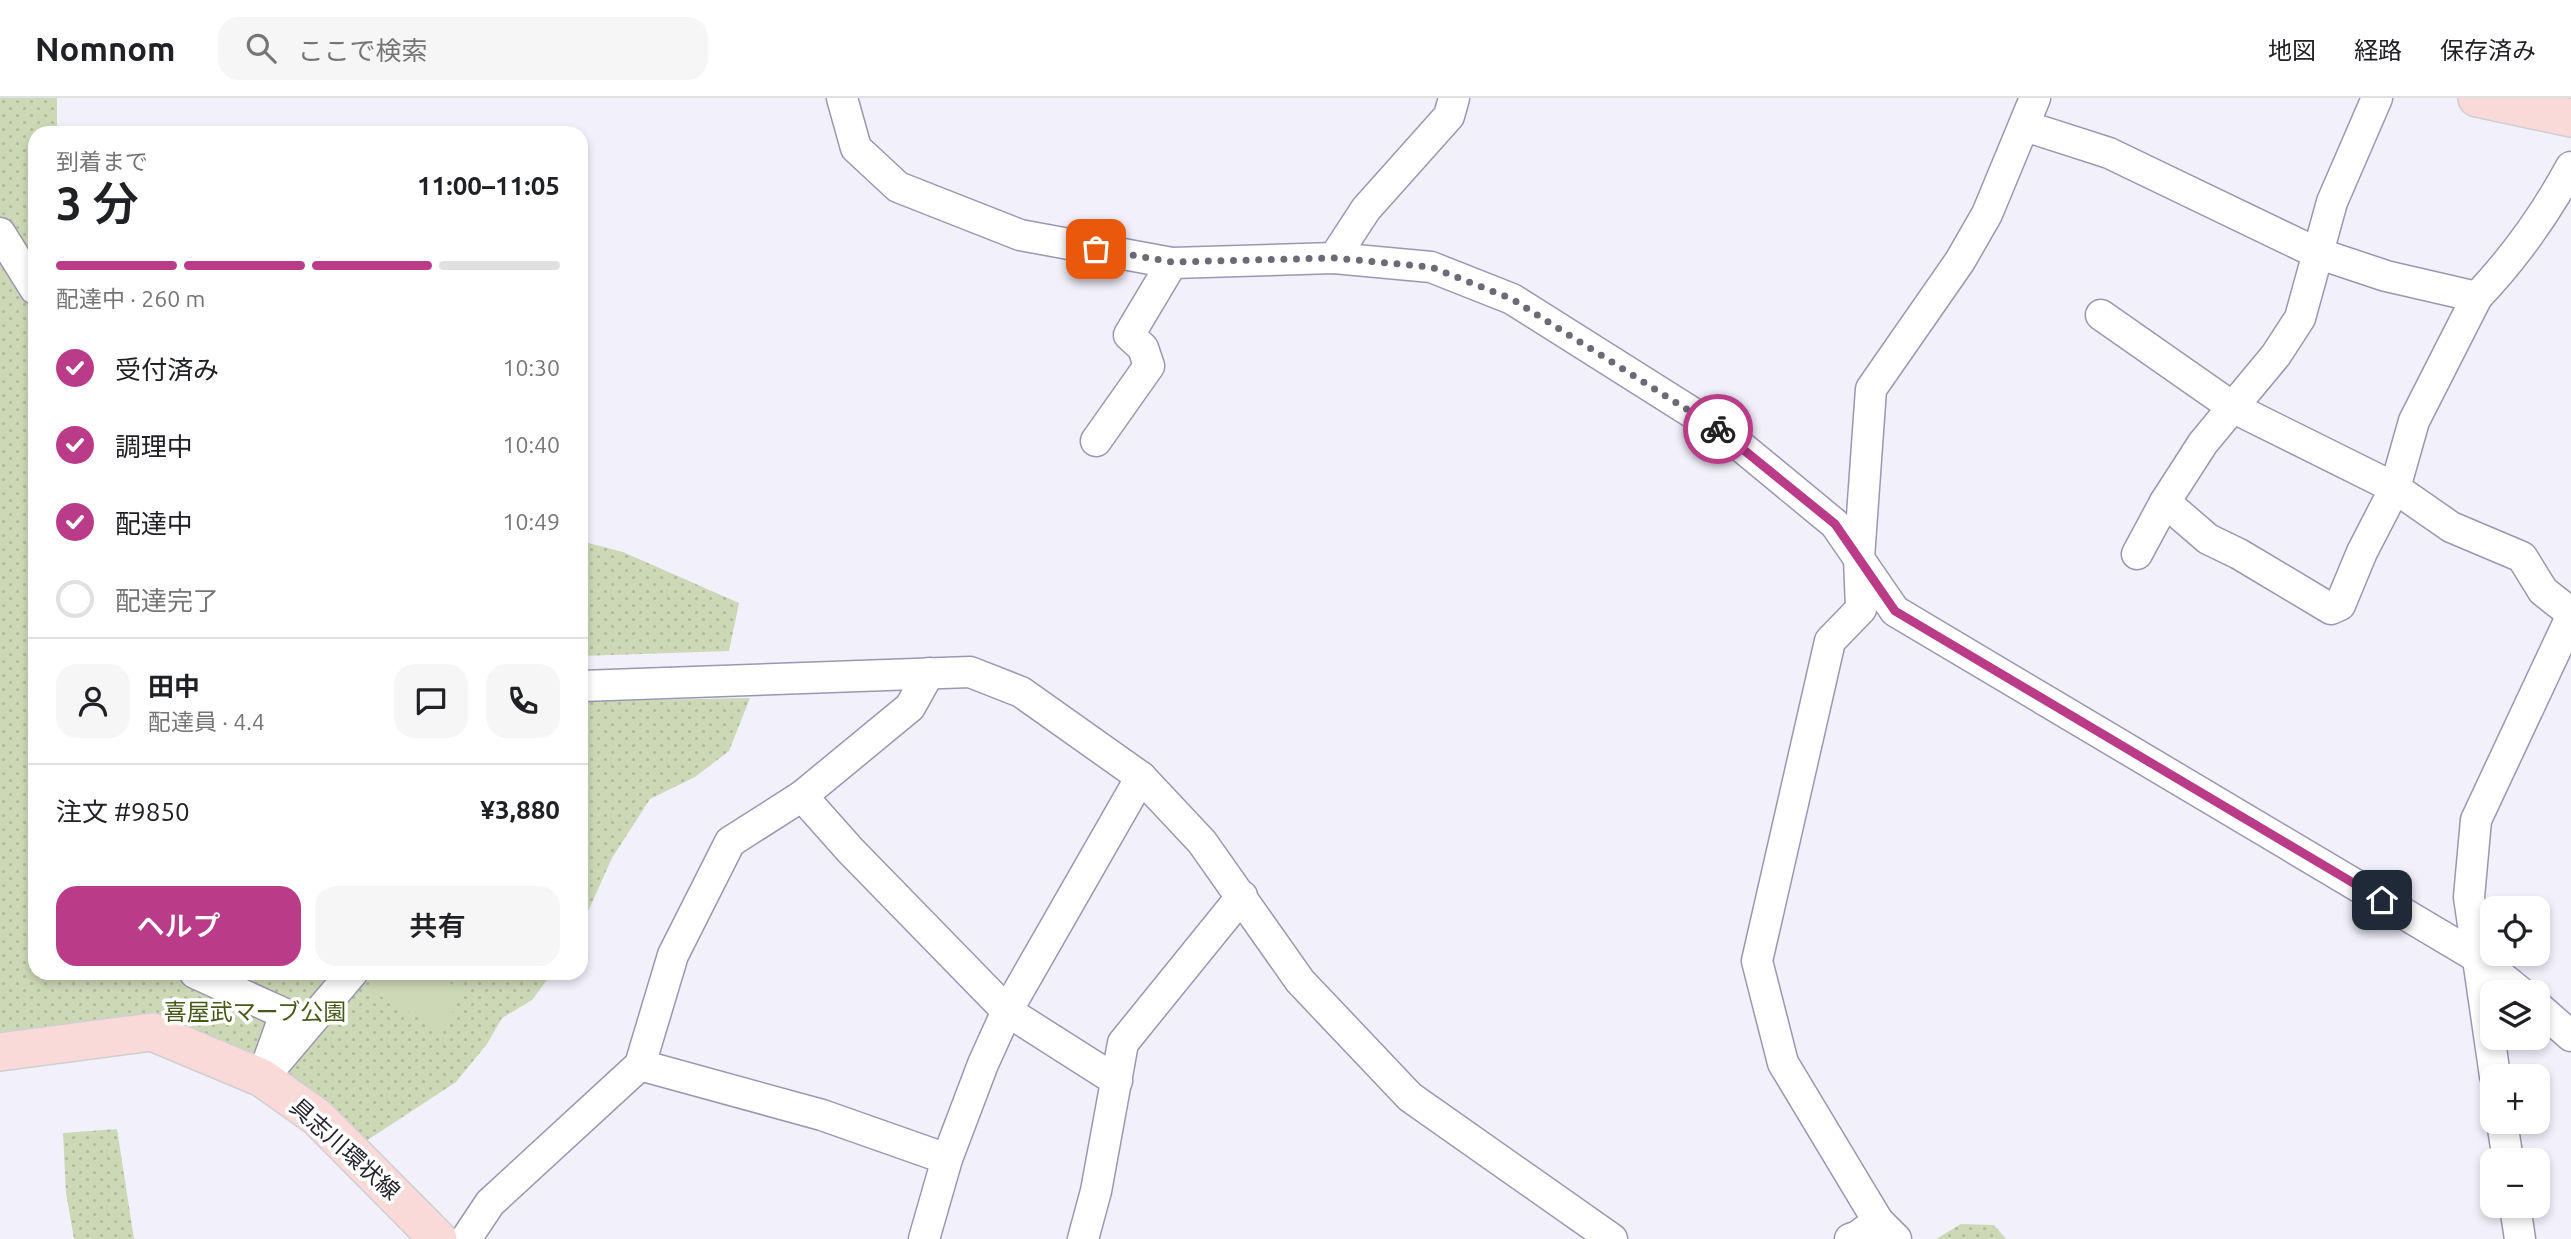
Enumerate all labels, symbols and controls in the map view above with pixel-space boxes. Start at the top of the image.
search box [218,17,708,80]
icon: search [242,29,280,67]
text: Nomnom [35,30,176,67]
text: ここで検索 [298,36,428,65]
text: 地図 [2268,37,2316,64]
text: 経路 [2354,37,2402,64]
text: 保存済み [2440,37,2536,64]
text: 到着まで [56,149,148,174]
text: 11:00–11:05 [417,171,560,200]
text: 3 分 [56,177,139,229]
pin [1066,219,1126,279]
icon: bag [1077,230,1115,268]
text: 配達中 · 260 m [56,286,205,311]
icon: check [56,349,94,387]
text: 受付済み [115,355,219,384]
text: 10:30 [502,355,560,380]
courier [1683,394,1753,464]
icon: bike [1699,410,1737,448]
icon: check [56,426,94,464]
text: 調理中 [115,432,193,461]
text: 10:40 [502,432,560,457]
icon: check [56,503,94,541]
text: 配達中 [115,509,193,538]
text: 10:49 [502,509,560,534]
text: 配達完了 [115,586,219,615]
button: person [56,664,130,738]
button: chat [394,664,468,738]
button: phone [486,664,560,738]
text: 田中 [148,672,200,701]
text: 配達員 · 4.4 [148,709,265,734]
text: ¥3,880 [480,795,560,824]
text: 注文 #9850 [56,797,190,826]
pin [2352,870,2412,930]
icon: home [2363,881,2401,919]
button: ヘルプ [56,886,301,966]
button: 共有 [315,886,560,966]
map controls [2480,896,2550,1218]
button: locate [2480,896,2550,966]
button: layers [2480,980,2550,1050]
park label: 喜屋武マーブ公園 [164,999,346,1024]
button: + [2480,1064,2550,1134]
street label: 具志川環状線 [286,1093,405,1204]
button: − [2480,1148,2550,1218]

